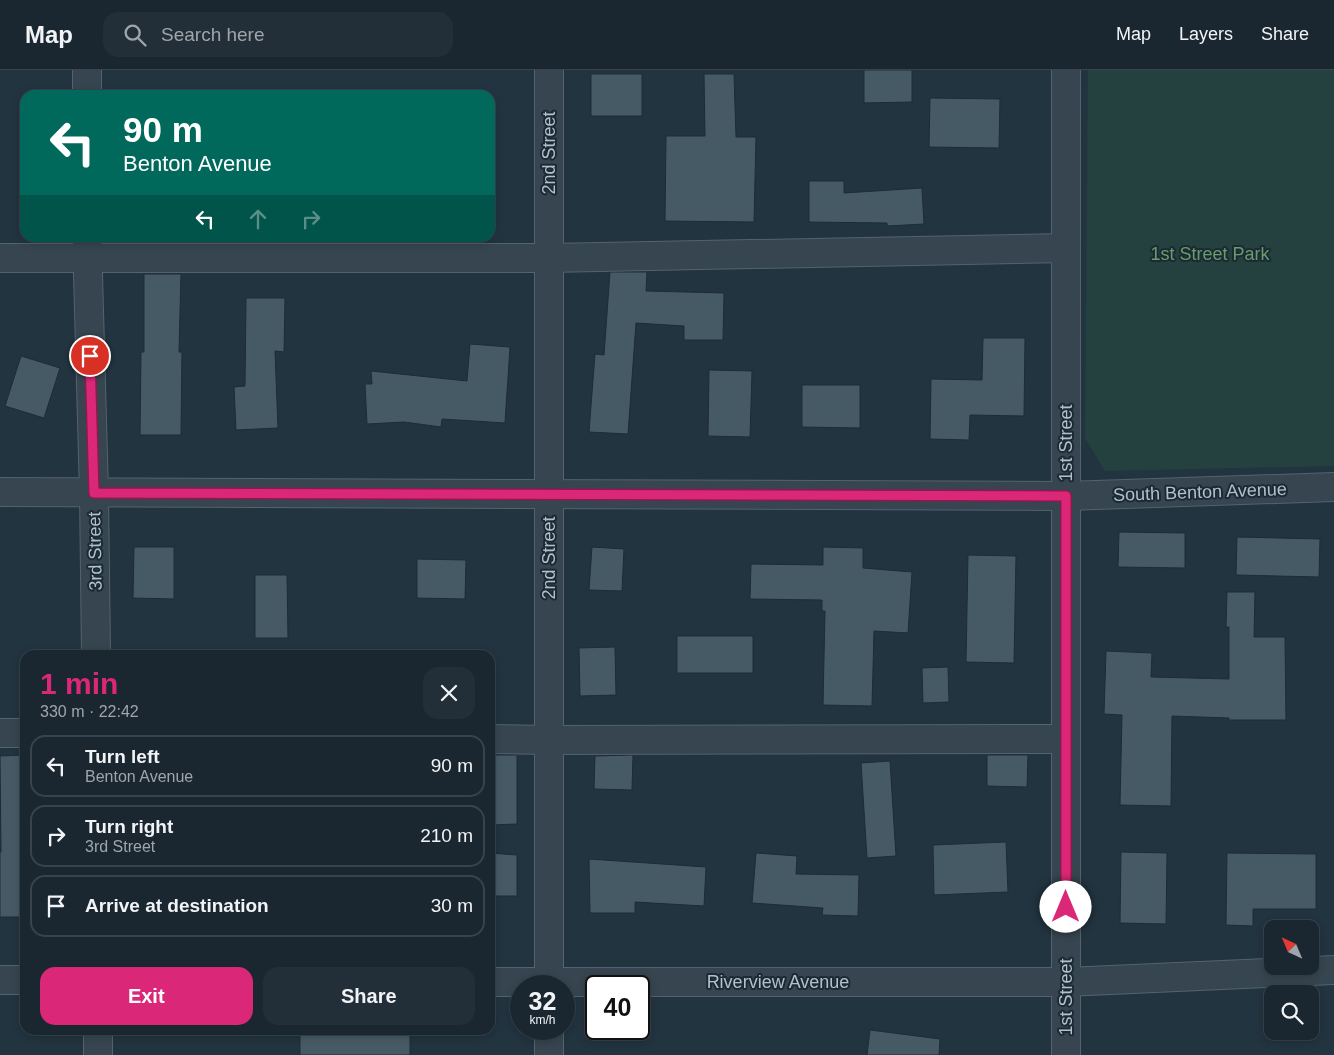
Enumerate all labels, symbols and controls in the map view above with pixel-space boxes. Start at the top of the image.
search box [103,12,453,57]
text: Map [25,21,73,48]
icon: search [121,21,149,49]
text: Search here [161,24,265,45]
text: Map [1116,24,1151,44]
text: Layers [1179,24,1233,44]
text: Share [1261,24,1309,44]
icon: left [40,110,105,175]
text: 90 m [123,110,203,149]
street label: 2nd Street [539,111,559,195]
text: Benton Avenue [123,151,272,176]
icon: left [191,205,219,233]
icon: ahead [244,205,272,233]
icon: right [297,205,325,233]
park label: 1st Street Park [1150,244,1271,264]
pin [69,335,111,377]
icon: arrive [76,342,104,370]
street label: 1st Street [1056,404,1076,482]
street label: South Benton Avenue [1113,479,1287,505]
street label: 3rd Street [84,511,106,591]
street label: 2nd Street [539,516,559,600]
text: 1 min [40,667,118,700]
button: close [423,667,475,719]
text: 330 m · 22:42 [40,703,139,720]
text: Turn left [85,746,160,767]
icon: left [42,752,70,780]
text: 90 m [431,755,473,776]
text: Benton Avenue [85,768,193,785]
text: Turn right [85,816,173,837]
icon: right [42,822,70,850]
text: 210 m [420,825,473,846]
text: 3rd Street [85,838,155,855]
position arrow [1039,880,1091,932]
icon: arrive [42,892,70,920]
text: Arrive at destination [85,895,269,916]
text: 30 m [431,895,473,916]
north arrow [1264,920,1319,975]
map controls [1264,920,1319,1040]
street label: 1st Street [1056,958,1076,1036]
button: Exit [40,967,253,1025]
button: Share [263,967,475,1025]
street label: Riverview Avenue [707,972,849,992]
speed limit sign: 40 [585,975,650,1040]
button: search [1264,985,1319,1040]
text: 32 [529,987,556,1015]
text: km/h [529,1013,556,1027]

